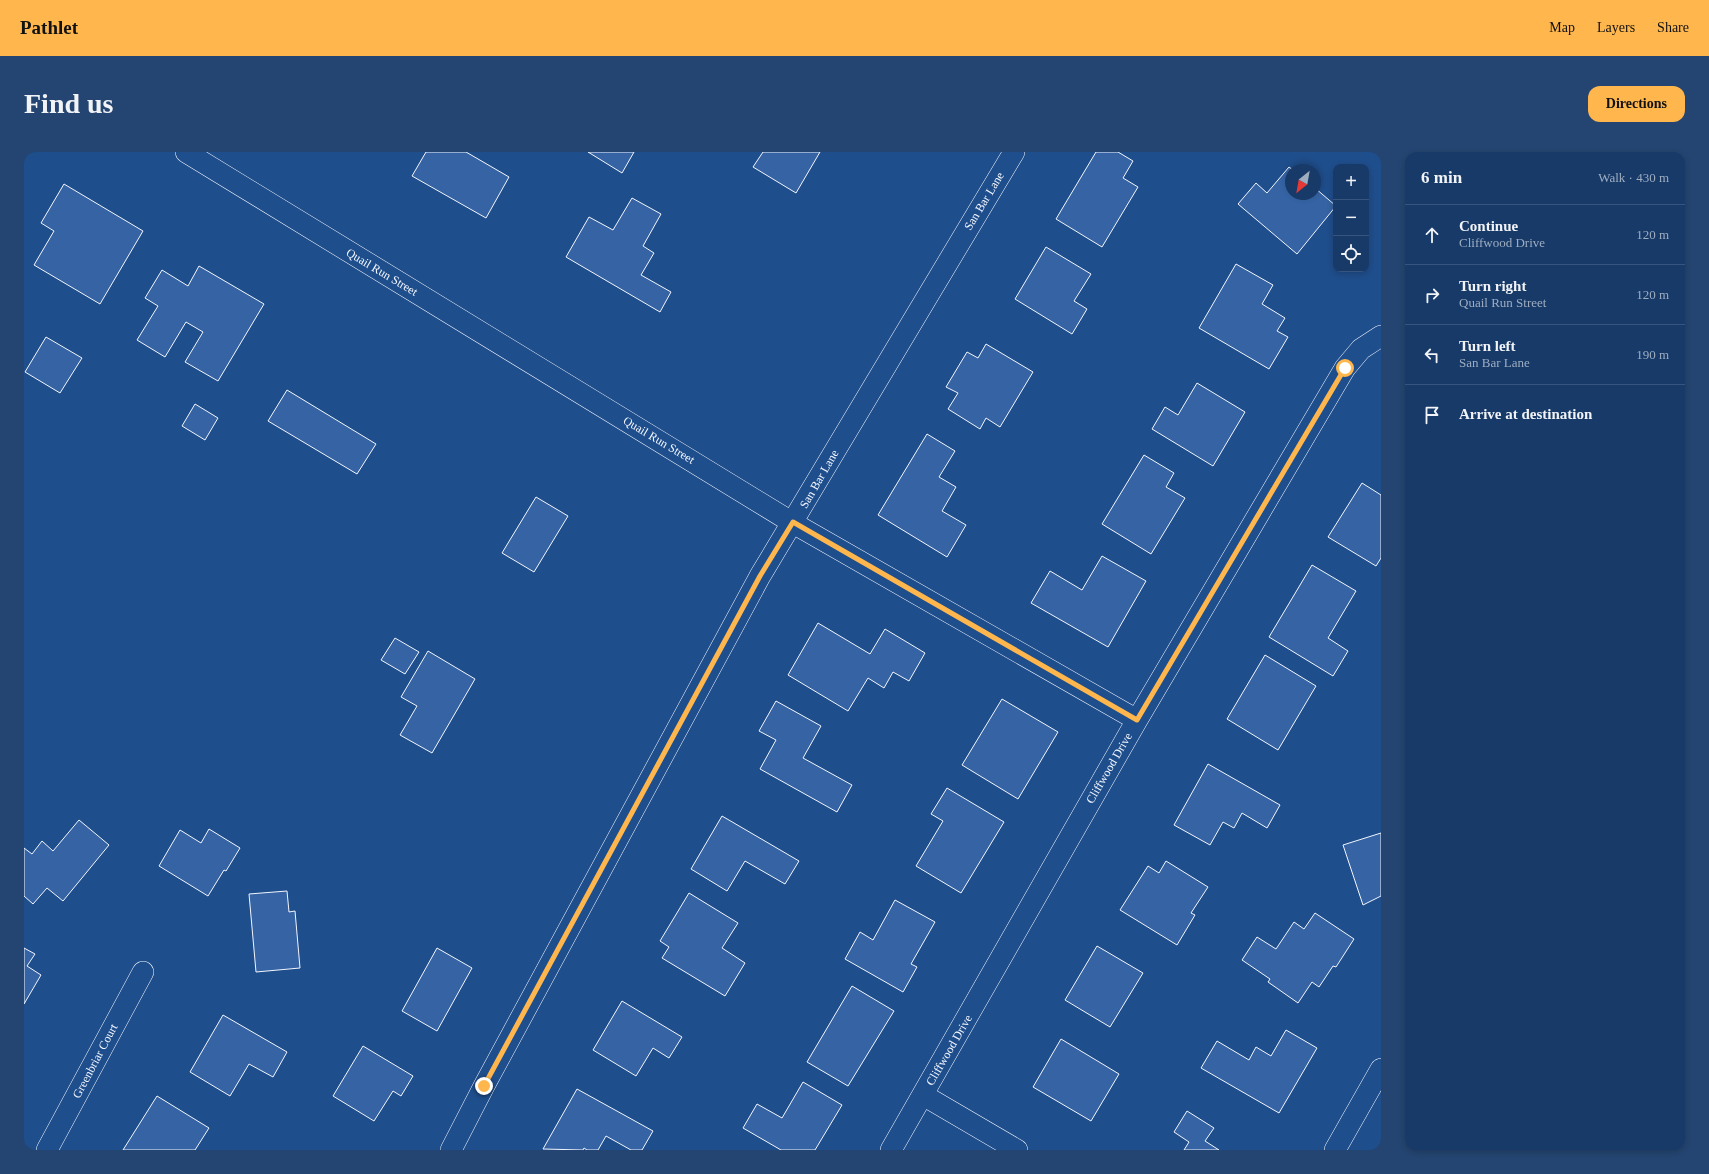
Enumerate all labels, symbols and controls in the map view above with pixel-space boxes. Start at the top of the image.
text: Pathlet [20,17,78,38]
text: Map [1549,20,1575,35]
text: Layers [1597,20,1635,35]
text: Share [1657,20,1689,35]
button: Directions [1588,86,1685,122]
text: Find us [24,88,114,119]
north arrow [1285,164,1321,200]
map controls [1333,164,1369,272]
button: + [1333,164,1369,200]
text: 6 min [1421,168,1462,187]
street label: San Bar Lane [961,169,1007,233]
text: Walk · 430 m [1598,170,1669,185]
button: − [1333,200,1369,236]
text: Continue [1459,218,1518,234]
icon: ahead [1421,224,1443,246]
text: 120 m [1636,227,1669,242]
text: Cliffwood Drive [1459,235,1545,250]
button: locate [1333,236,1369,272]
street label: Quail Run Street [344,245,421,299]
text: Turn right [1459,278,1526,294]
icon: right [1421,284,1443,306]
text: 120 m [1636,287,1669,302]
text: Quail Run Street [1459,295,1546,310]
text: Turn left [1459,338,1516,354]
icon: left [1421,344,1443,366]
text: 190 m [1636,347,1669,362]
text: San Bar Lane [1459,355,1530,370]
route start [1336,359,1354,377]
icon: arrive [1421,404,1443,426]
text: Arrive at destination [1459,406,1592,422]
street label: Quail Run Street [621,413,698,467]
street label: San Bar Lane [797,447,841,511]
street label: Cliffwood Drive [1083,730,1135,806]
street label: Cliffwood Drive [923,1012,975,1088]
street label: Greenbriar Court [69,1021,121,1101]
route end [475,1077,493,1095]

